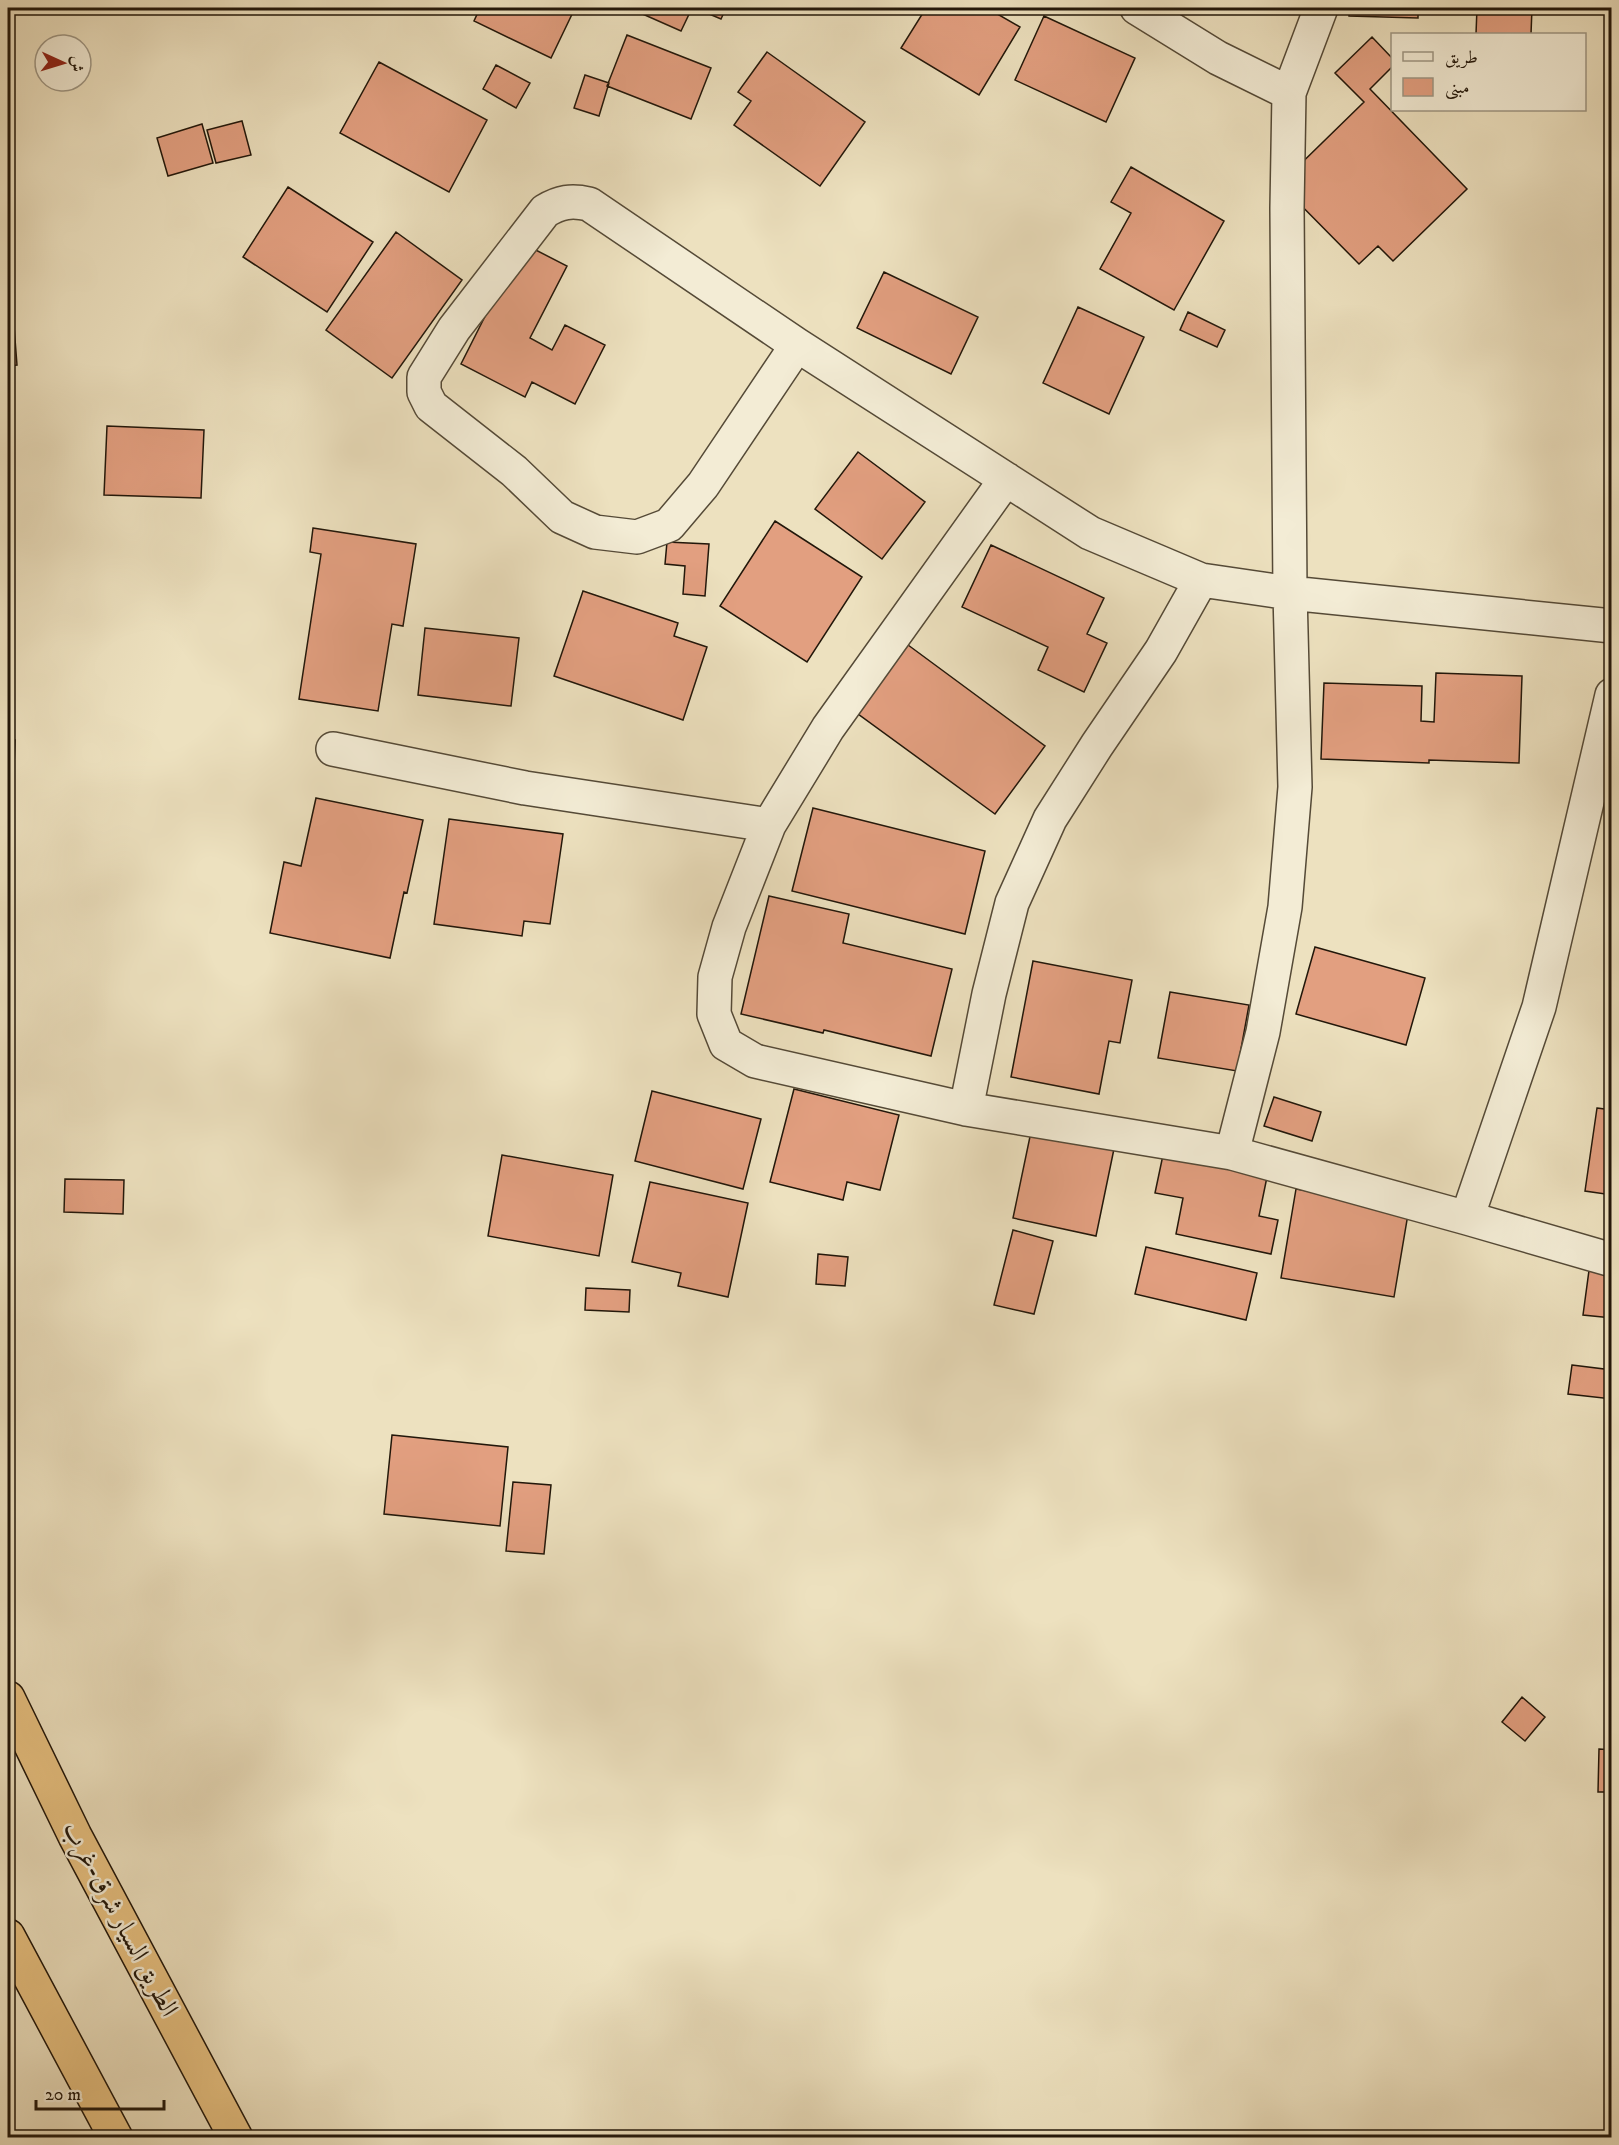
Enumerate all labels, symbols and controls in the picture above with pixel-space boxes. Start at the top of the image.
north arrow [33,33,93,93]
legend [1391,33,1586,111]
text: طريق [1445,47,1478,69]
text: ش [66,55,87,73]
text: مبنى [1445,77,1470,100]
street label: الطريق السيار شرق-غرب [55,1816,185,2022]
scale bar [36,2073,164,2111]
text: 20 m [45,2084,81,2106]

